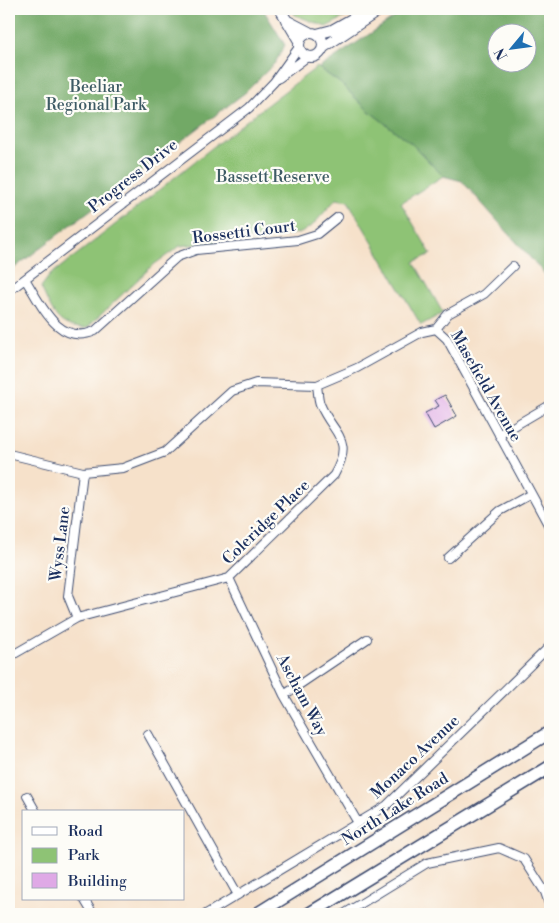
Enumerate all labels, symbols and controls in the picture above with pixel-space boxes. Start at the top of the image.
north arrow [486,22,536,72]
text: N [491,45,512,63]
park label: Beeliar Regional Park [46,77,148,115]
street label: Progress Drive [84,135,182,217]
park label: Bassett Reserve [215,167,330,187]
street label: Rossetti Court [191,216,297,248]
street label: Masefield Avenue [446,327,526,445]
street label: Coleridge Place [218,475,314,569]
street label: Wyss Lane [45,505,75,584]
street label: Ascham Way [272,650,332,740]
street label: Monaco Avenue [367,711,463,803]
street label: North Lake Road [338,768,452,850]
legend [22,810,185,900]
text: Road [68,822,103,841]
text: Park [68,846,100,865]
text: Building [67,872,127,891]

